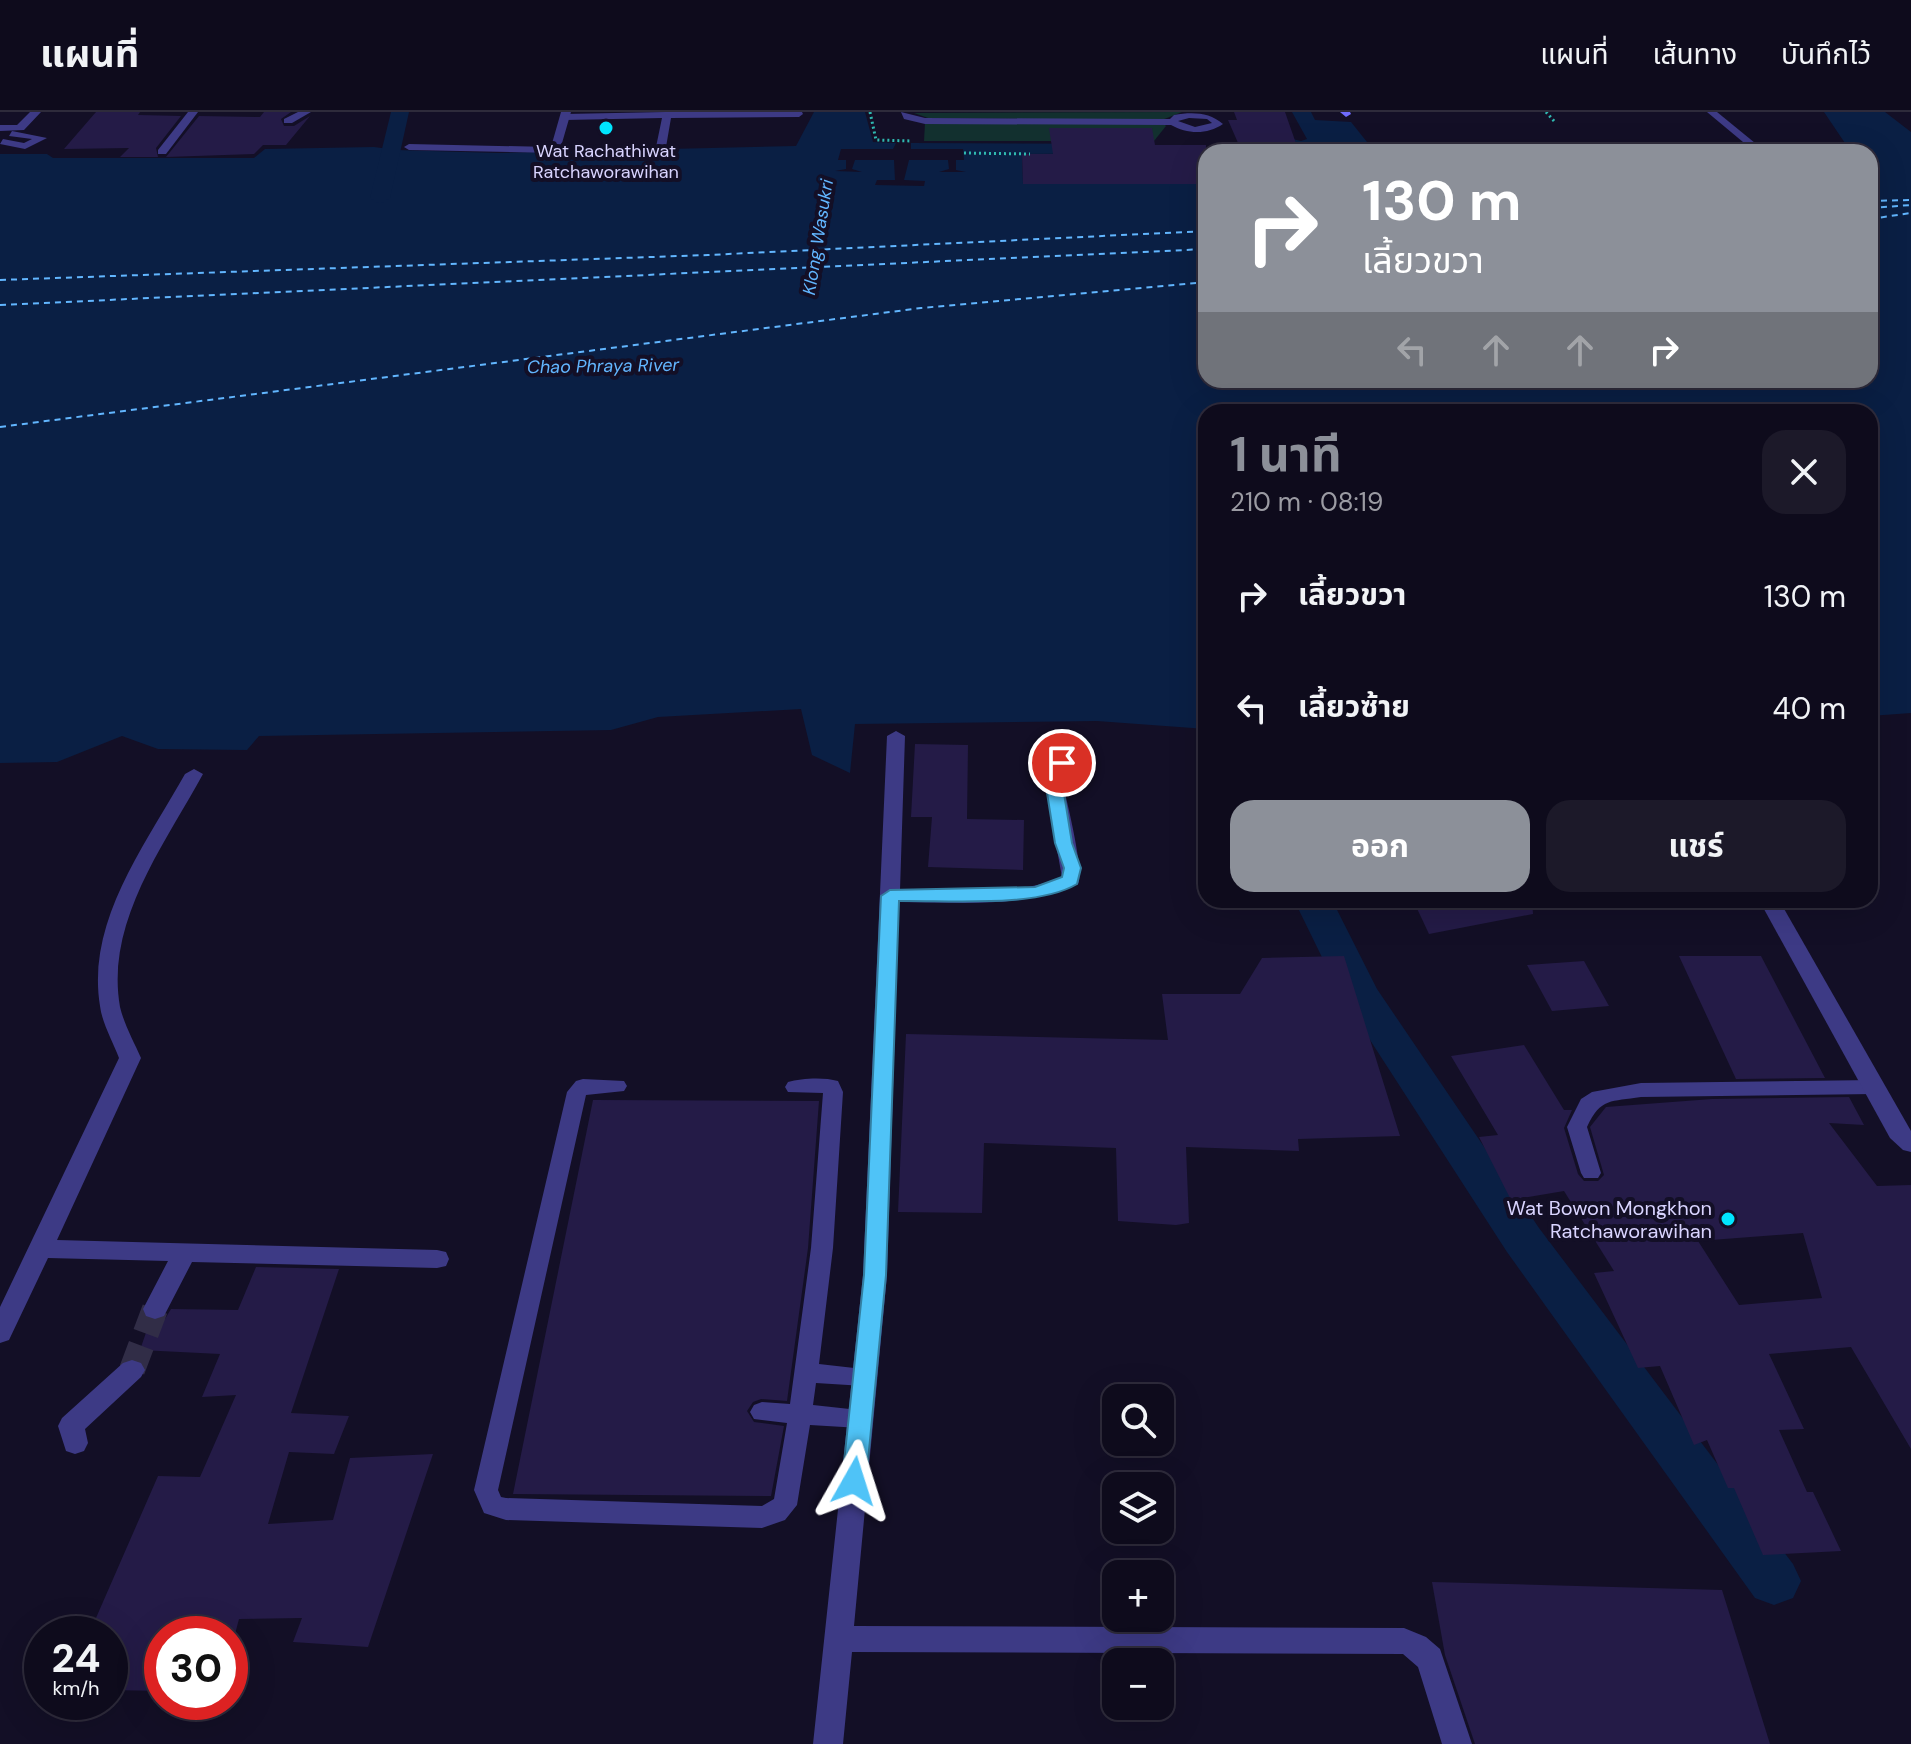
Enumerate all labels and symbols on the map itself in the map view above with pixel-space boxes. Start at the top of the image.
marker: Wat Rachathiwat Ratchaworawihan [597,119,615,137]
place label: Wat Rachathiwat Ratchaworawihan [533,139,679,184]
water label: Klong Wasukri [797,177,839,297]
water label: Chao Phraya River [527,353,681,379]
pin [1028,729,1096,797]
place label: Wat Bowon Mongkhon Ratchaworawihan [1507,1195,1712,1244]
marker: Wat Bowon Mongkhon Ratchaworawihan [1719,1210,1737,1228]
position arrow [812,1439,896,1523]
speed limit sign: 30 [144,1616,248,1720]

